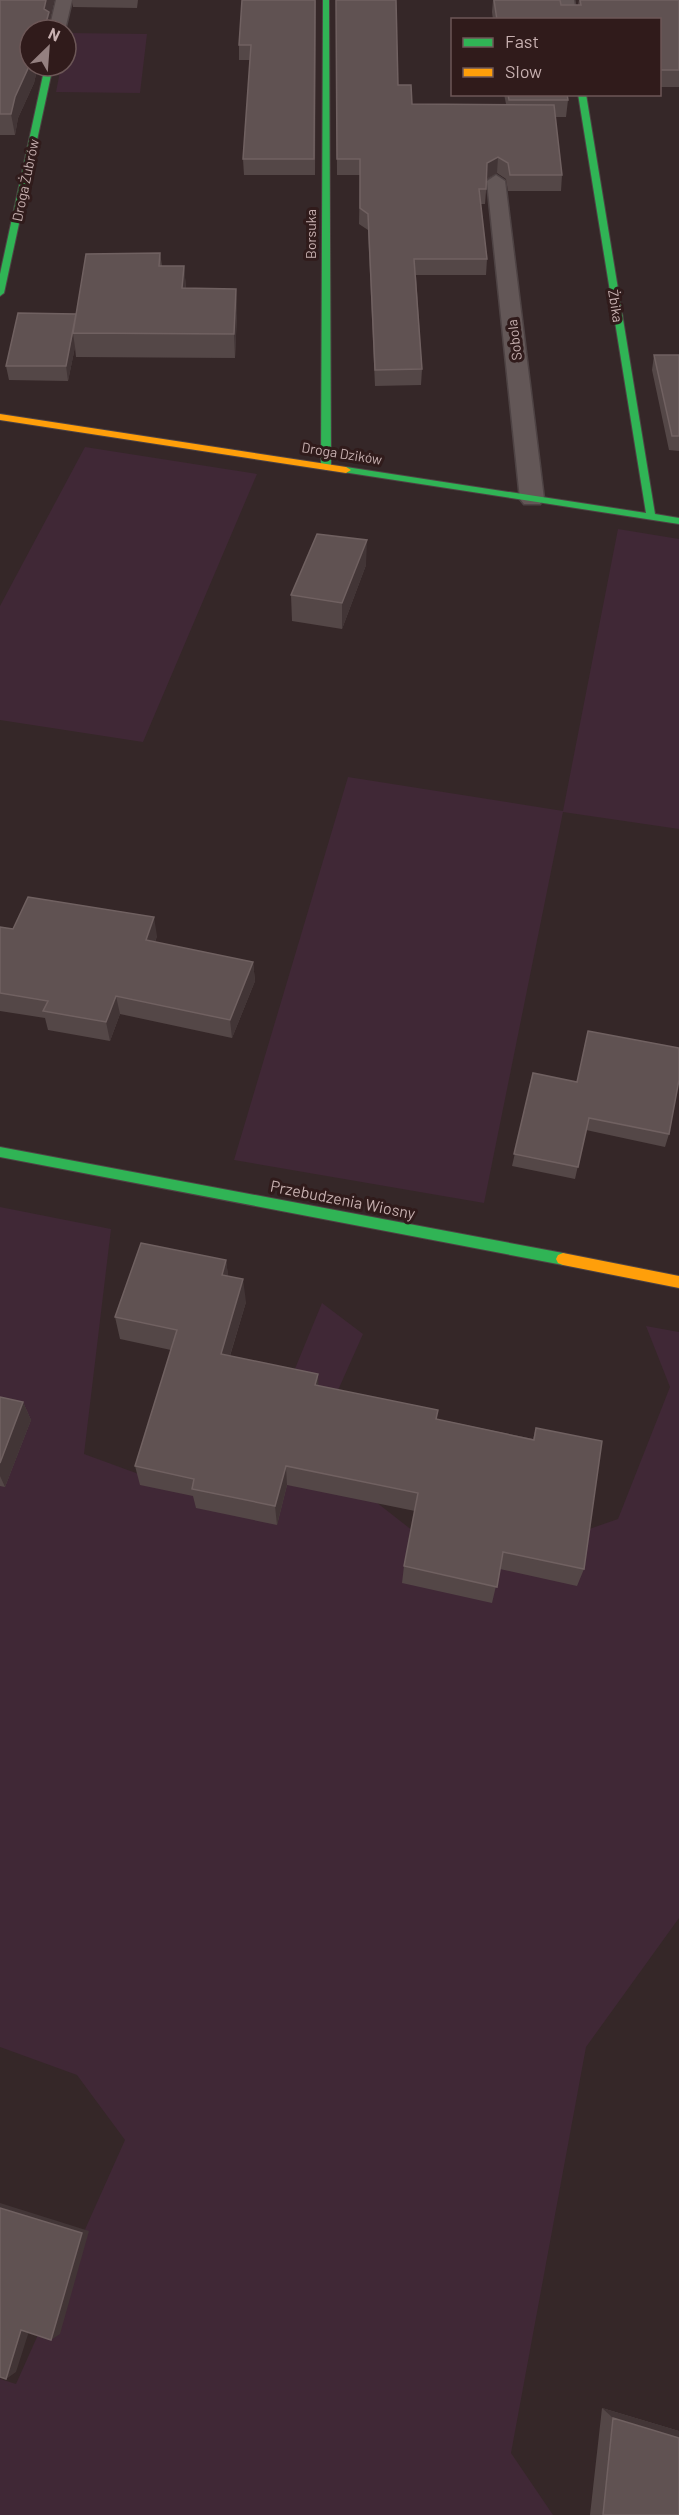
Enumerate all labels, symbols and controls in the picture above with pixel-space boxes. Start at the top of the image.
north arrow [18,18,78,78]
legend [451,18,661,96]
text: N [46,23,63,45]
text: Fast [505,30,539,52]
text: Slow [505,60,542,82]
street label: Droga Żubrów [8,137,42,223]
street label: Borsuka [302,209,319,259]
street label: Żbika [605,288,627,324]
street label: Sobola [503,318,525,362]
street label: Droga Dzików [301,438,383,468]
street label: Przebudzenia Wiosny [269,1176,418,1222]

